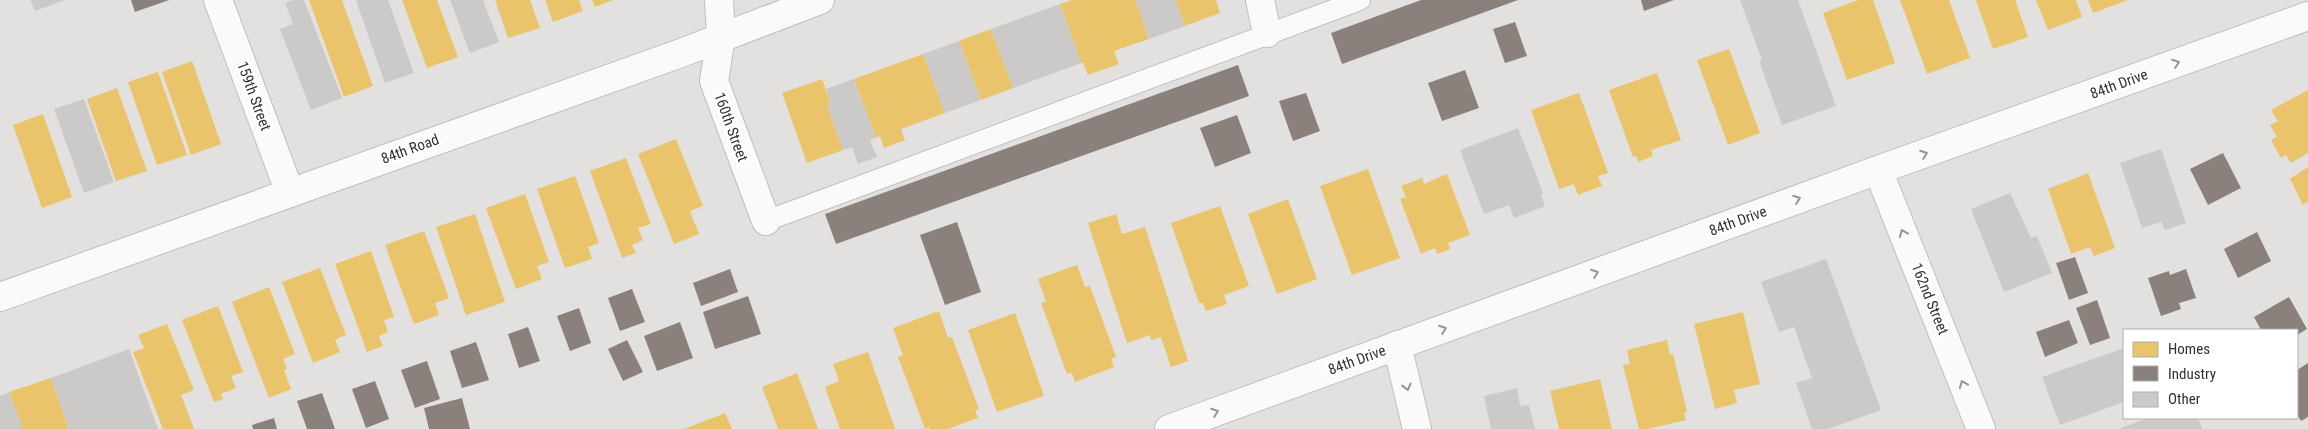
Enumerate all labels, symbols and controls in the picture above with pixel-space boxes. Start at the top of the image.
street label: 159th Street [233,59,275,133]
one-way arrow [2171,59,2179,69]
street label: 84th Drive [2088,65,2150,103]
street label: 160th Street [710,90,752,164]
street label: 84th Road [379,130,441,168]
one-way arrow [1919,149,1928,159]
one-way arrow [1793,195,1801,205]
street label: 84th Drive [1707,202,1769,240]
one-way arrow [1899,229,1909,238]
street label: 162nd Street [1908,261,1952,337]
one-way arrow [1591,269,1599,279]
one-way arrow [1438,325,1446,335]
legend [2123,329,2298,419]
text: Homes [2168,340,2210,358]
street label: 84th Drive [1326,341,1388,379]
text: Industry [2168,365,2216,383]
one-way arrow [1959,380,1970,389]
one-way arrow [1401,383,1412,392]
text: Other [2168,390,2201,408]
one-way arrow [1210,408,1218,418]

